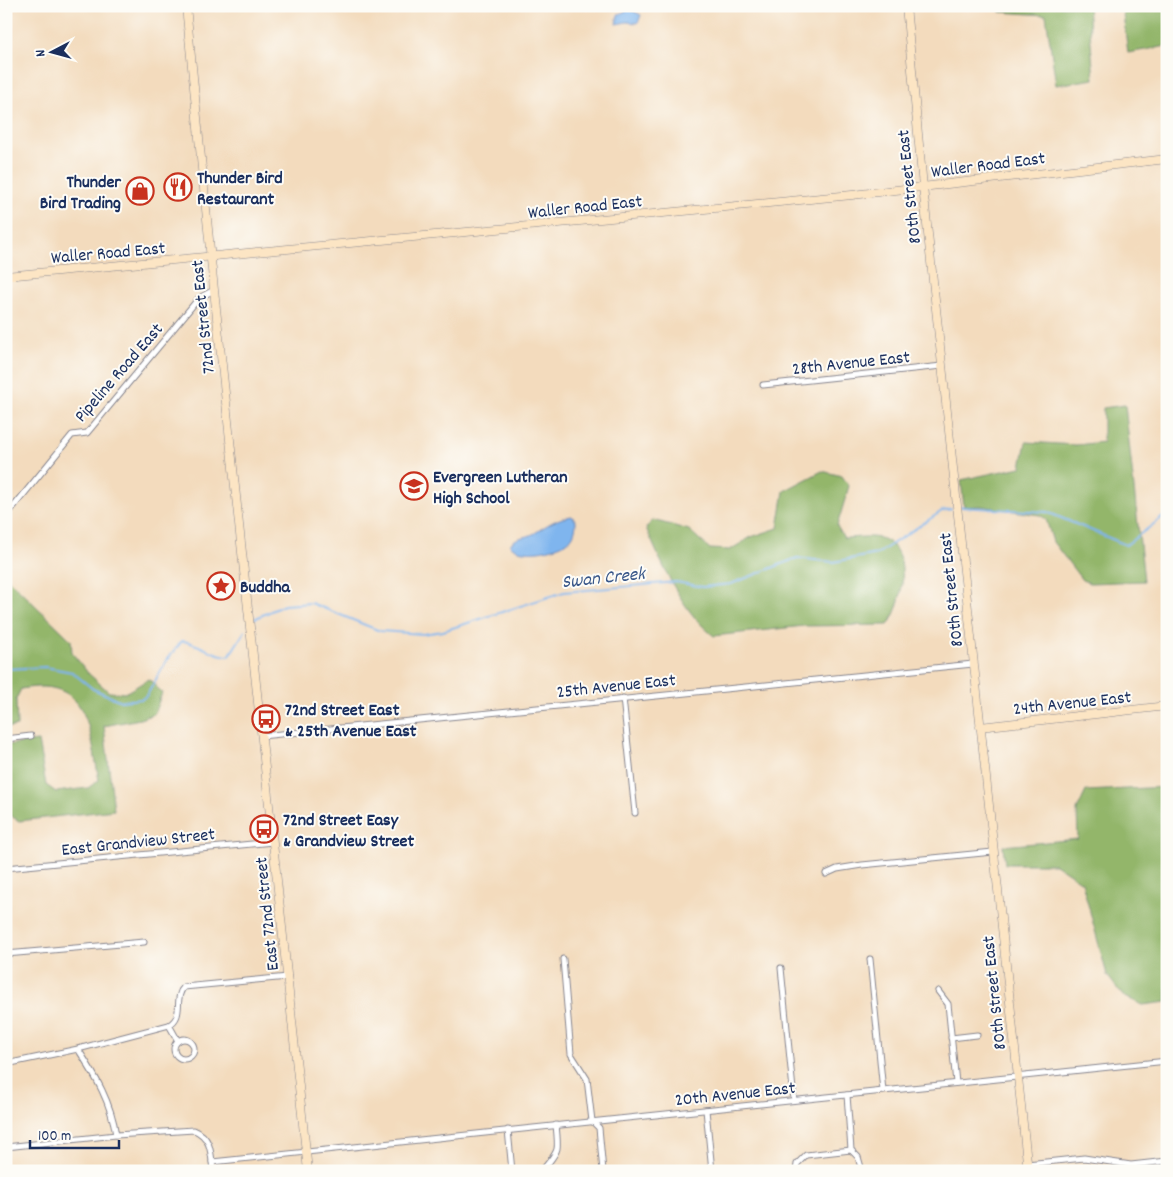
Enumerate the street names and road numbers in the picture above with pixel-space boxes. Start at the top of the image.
street label: 80th Street East [892,128,929,245]
street label: Waller Road East [930,147,1047,186]
street label: Waller Road East [527,190,644,227]
street label: Waller Road East [50,237,167,272]
street label: 72nd Street East [186,258,223,375]
street label: Pipeline Road East [70,318,170,429]
street label: 28th Avenue East [791,346,912,383]
street label: 80th Street East [934,531,971,648]
street label: 25th Avenue East [556,669,677,706]
street label: 24th Avenue East [1012,686,1133,723]
street label: East Grandview Street [60,823,217,864]
street label: East 72nd Street [250,855,287,972]
street label: 80th Street East [977,934,1014,1051]
street label: 20th Avenue East [674,1077,797,1114]

